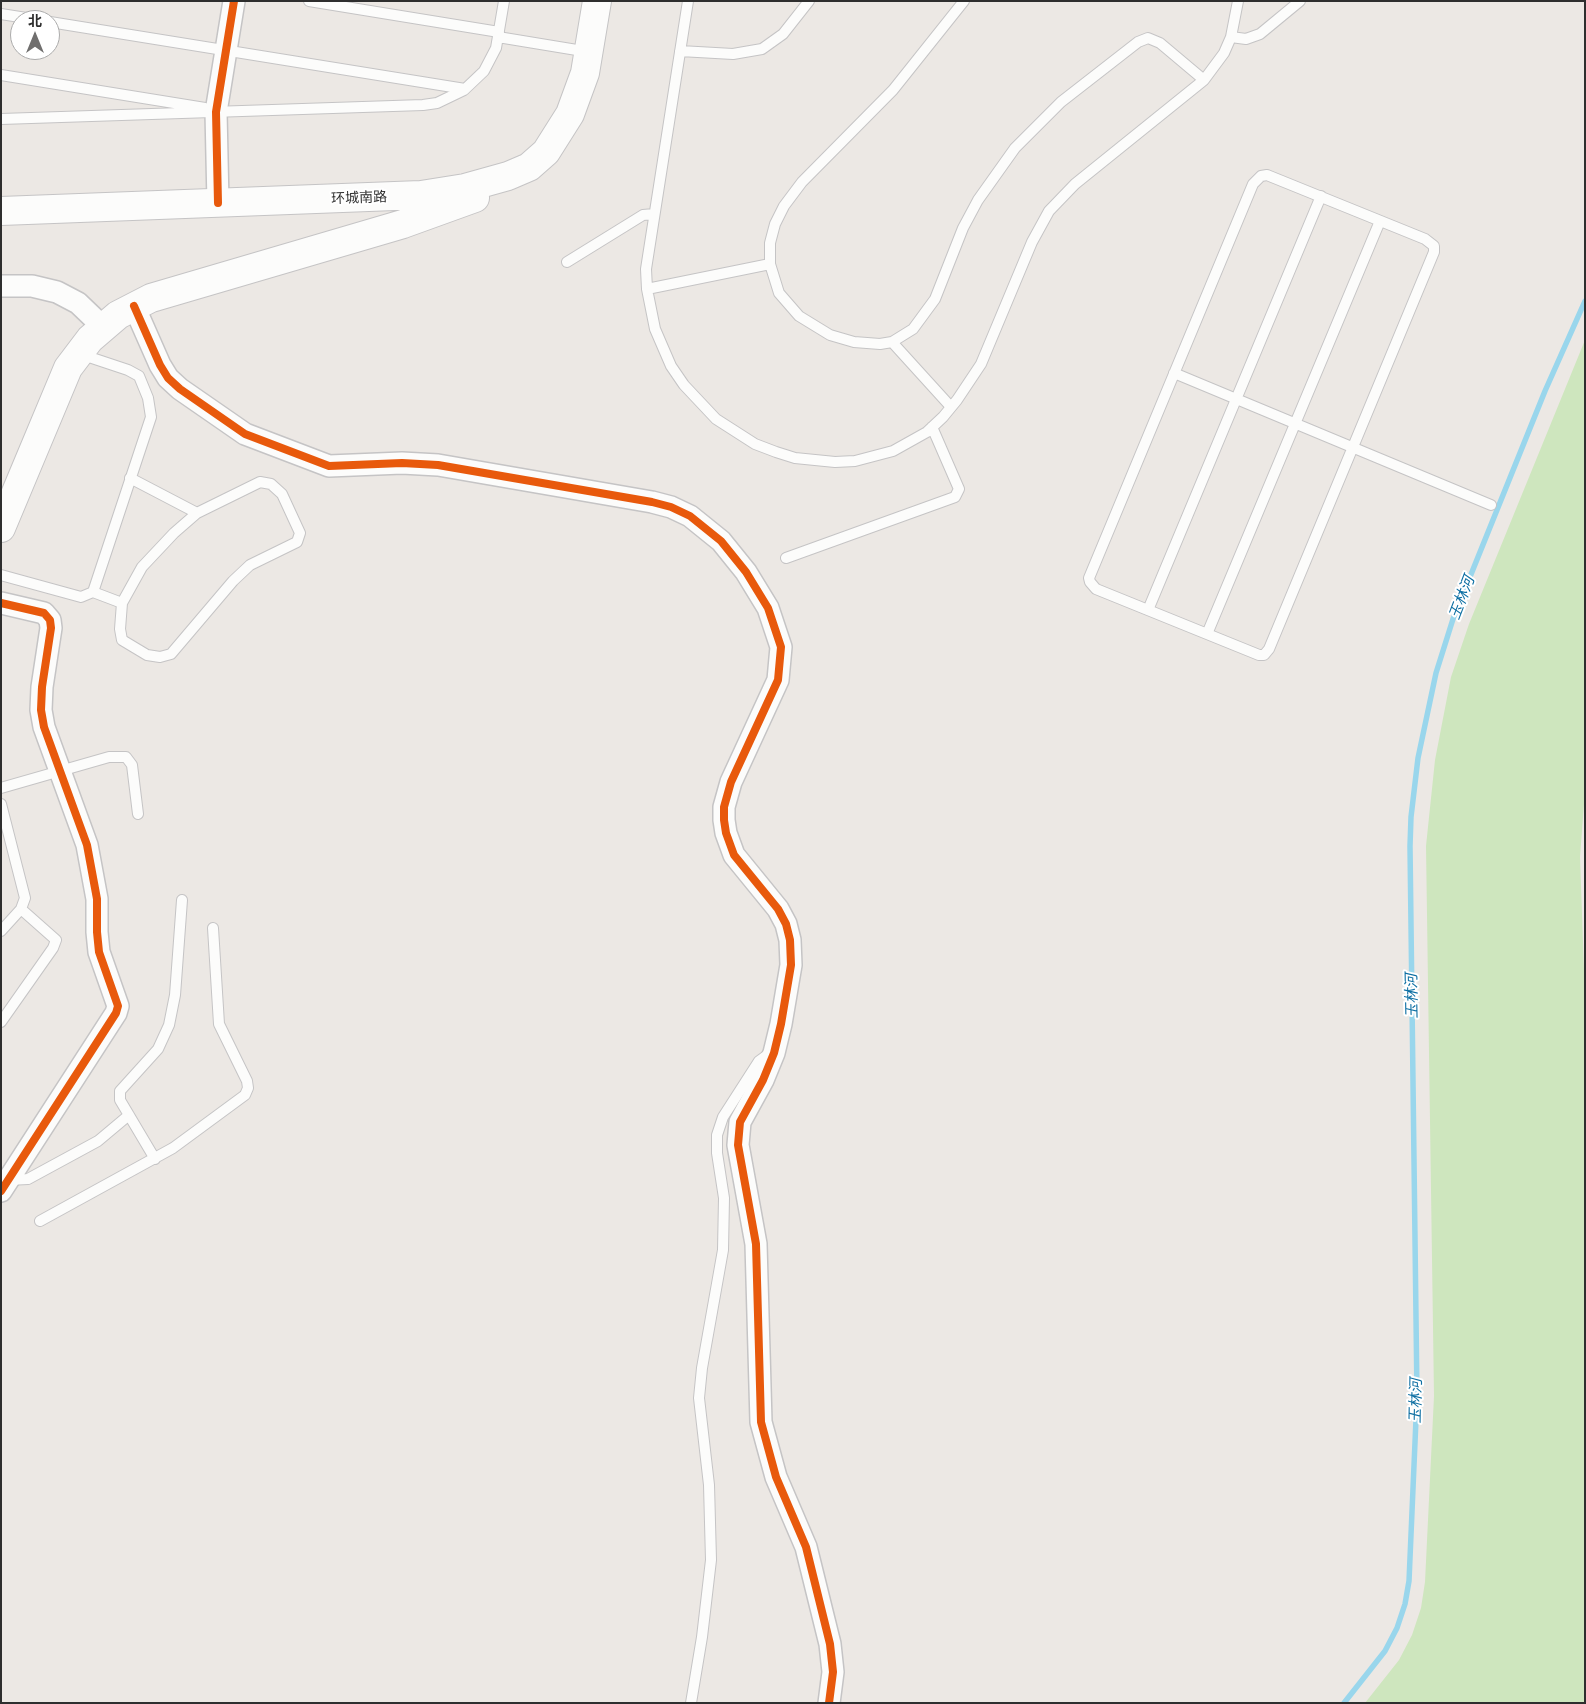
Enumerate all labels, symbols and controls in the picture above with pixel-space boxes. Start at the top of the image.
north arrow [10,10,60,60]
text: 北 [28,12,42,29]
street label: 环城南路 [331,189,387,207]
water label: 玉林河 [1446,574,1478,622]
water label: 玉林河 [1403,973,1421,1019]
water label: 玉林河 [1407,1378,1425,1424]

